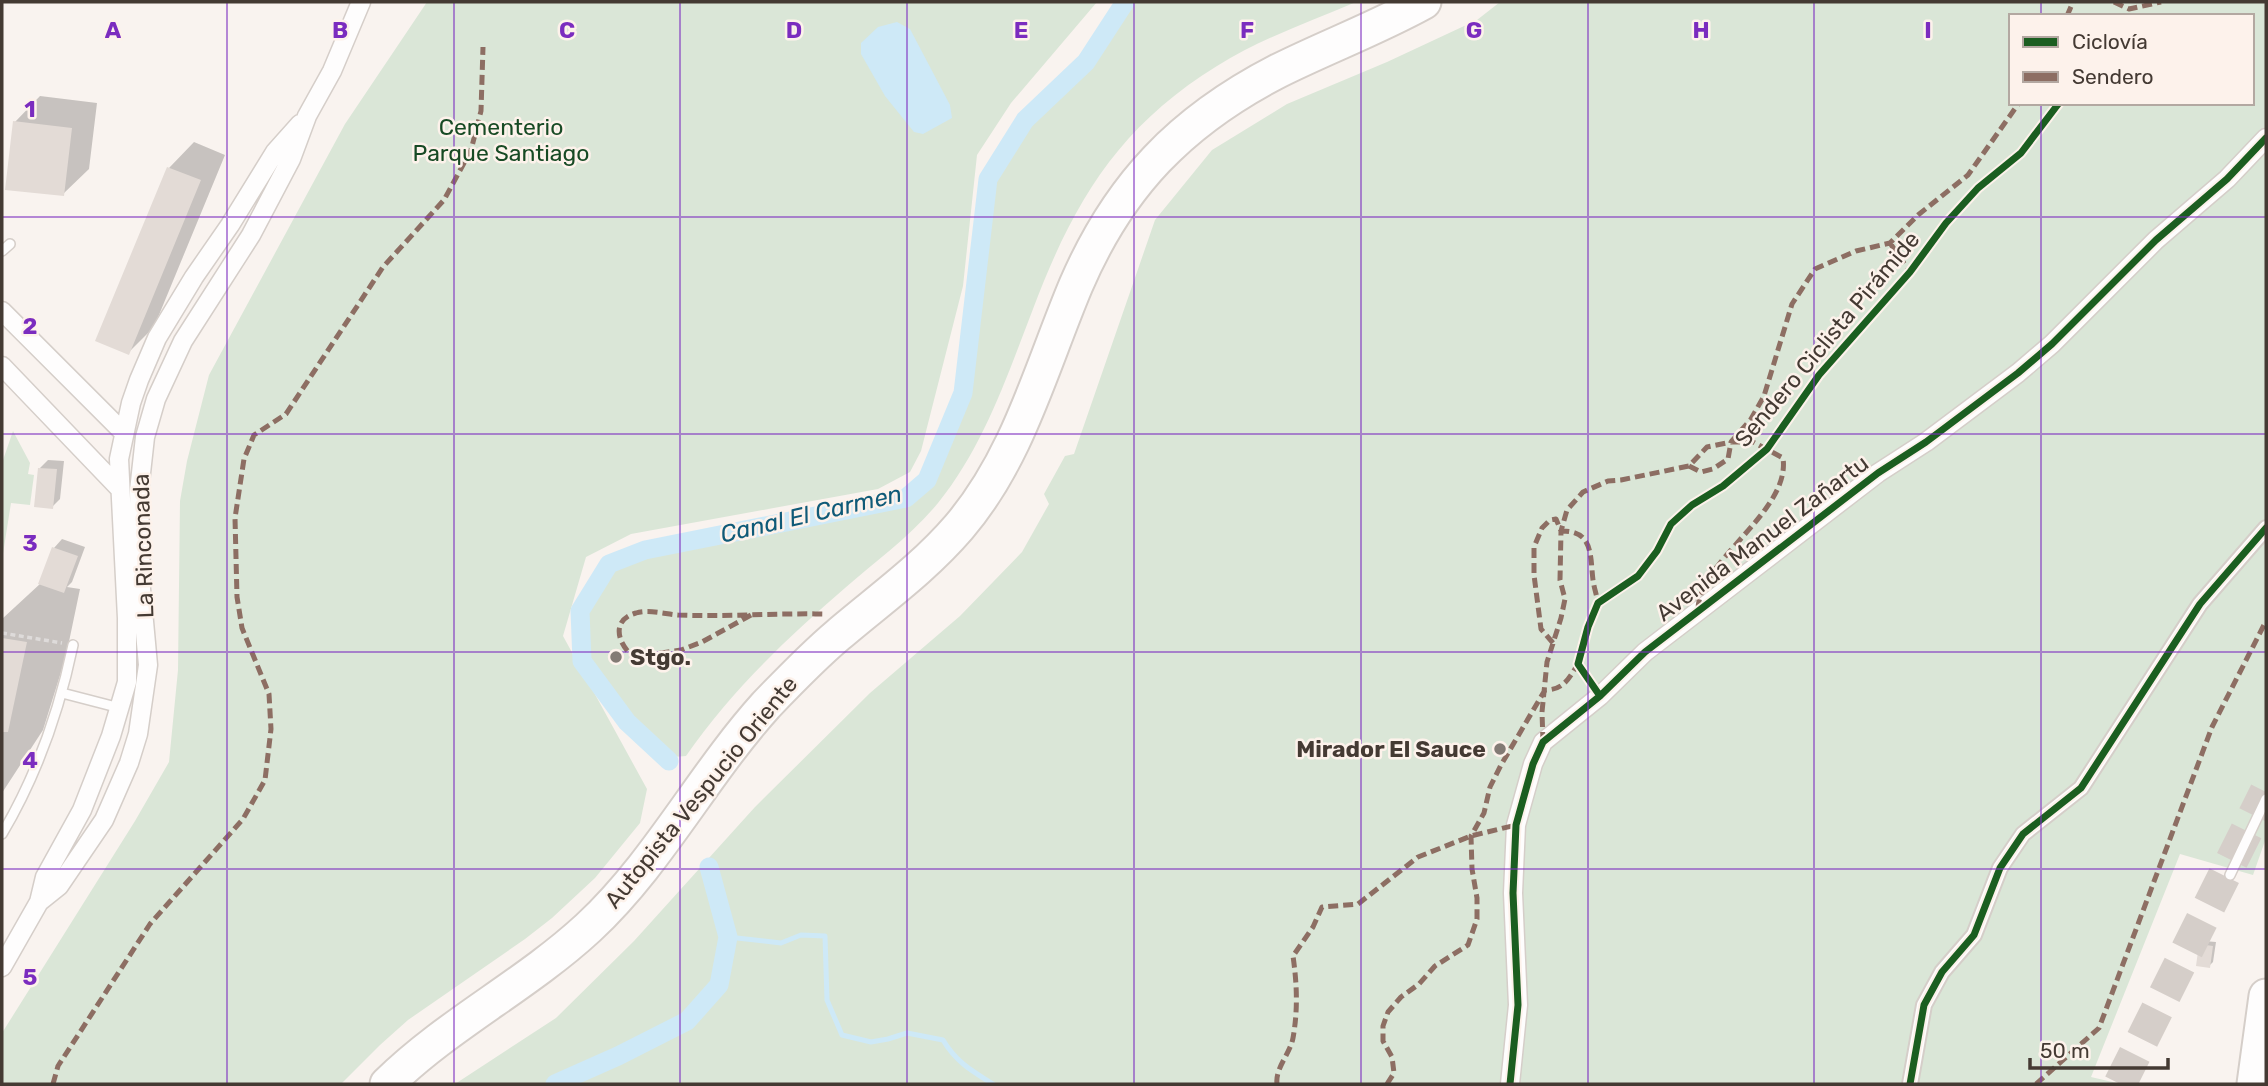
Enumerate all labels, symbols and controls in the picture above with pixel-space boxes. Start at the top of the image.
legend [2009,14,2254,105]
text: A [105,16,122,44]
text: B [332,16,348,44]
text: C [559,16,575,44]
text: D [786,16,802,44]
text: E [1014,16,1028,44]
text: F [1240,16,1254,44]
text: G [1466,16,1482,44]
text: H [1692,16,1710,44]
text: I [1924,16,1932,44]
text: Ciclovía [2072,29,2148,54]
text: Sendero [2072,64,2154,89]
text: 1 [24,95,36,123]
park label: Cementerio Parque Santiago [413,113,589,167]
street label: Sendero Ciclista Pirámide [1729,225,1925,453]
text: 2 [23,312,37,340]
street label: Avenida Manuel Zañartu [1650,449,1874,627]
street label: La Rinconada [126,473,160,619]
water label: Canal El Carmen [718,480,904,548]
text: 3 [22,529,38,557]
place label: Stgo. [630,643,691,671]
marker: Stgo. [608,649,624,665]
street label: Autopista Vespucio Oriente [599,670,803,914]
place label: Mirador El Sauce [1296,735,1486,763]
marker: Mirador El Sauce [1492,741,1508,757]
text: 4 [22,746,38,774]
text: 5 [23,963,38,991]
scale bar [2030,1026,2168,1070]
text: 50 m [2040,1038,2090,1063]

